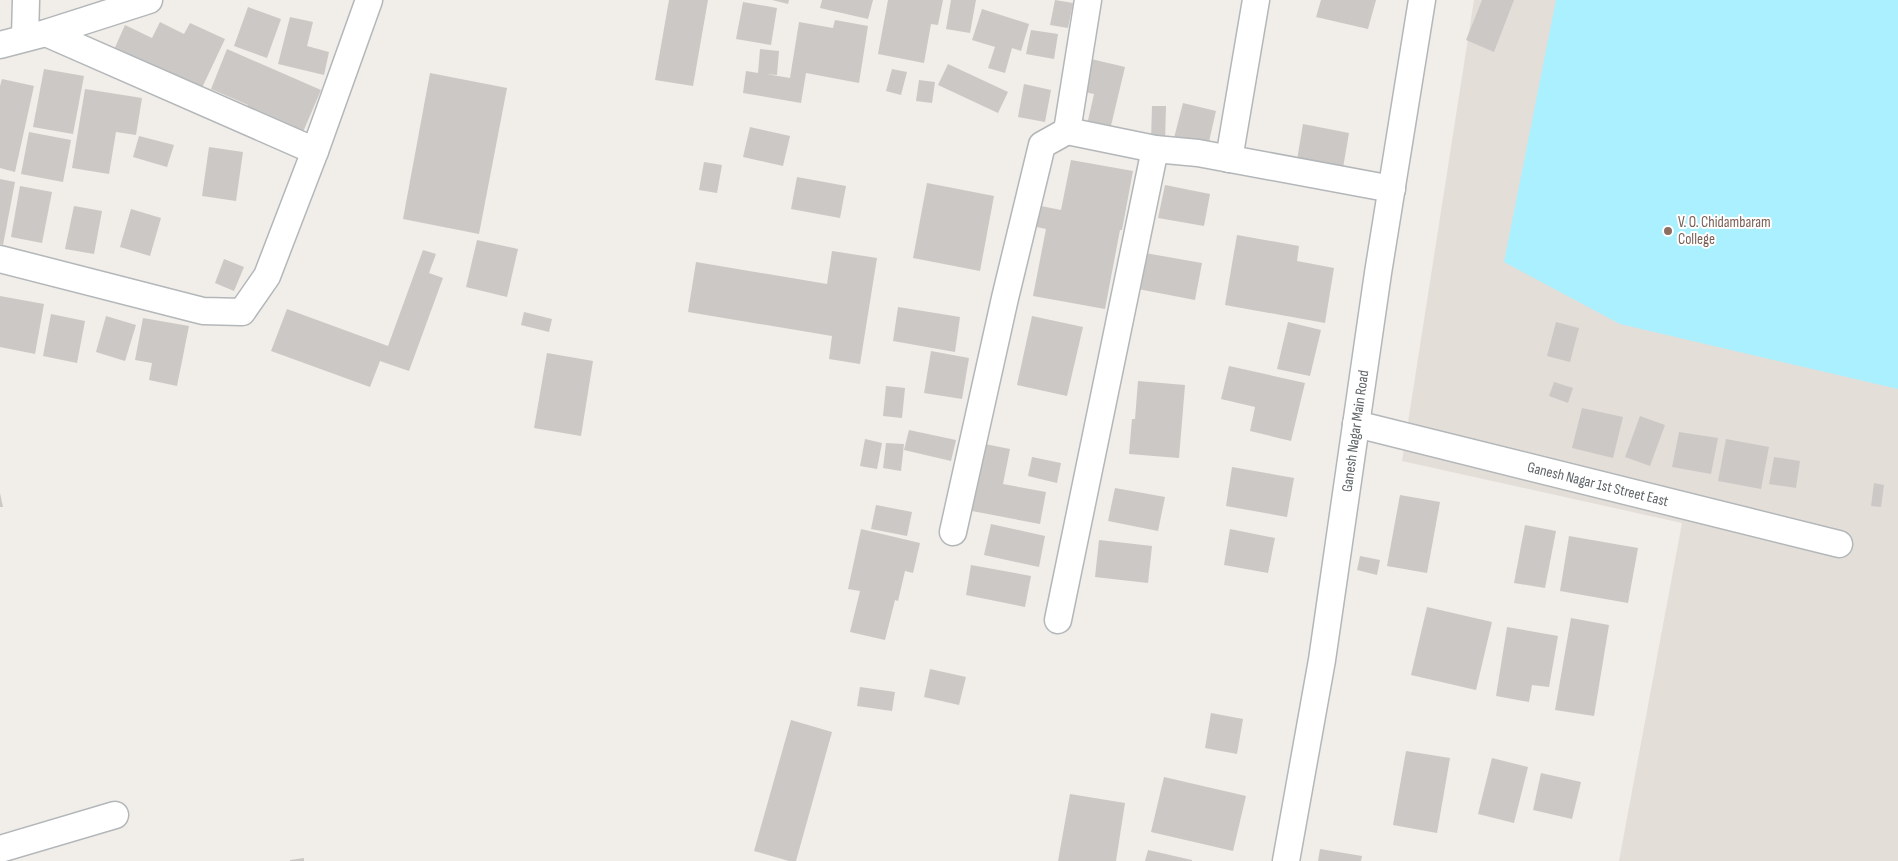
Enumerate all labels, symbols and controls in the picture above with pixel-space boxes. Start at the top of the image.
place label: V. O. Chidambaram College [1678,213,1771,249]
marker: V. O. Chidambaram College [1662,225,1674,237]
street label: Ganesh Nagar Main Road [1338,369,1373,493]
street label: Ganesh Nagar 1st Street East [1525,458,1671,511]

